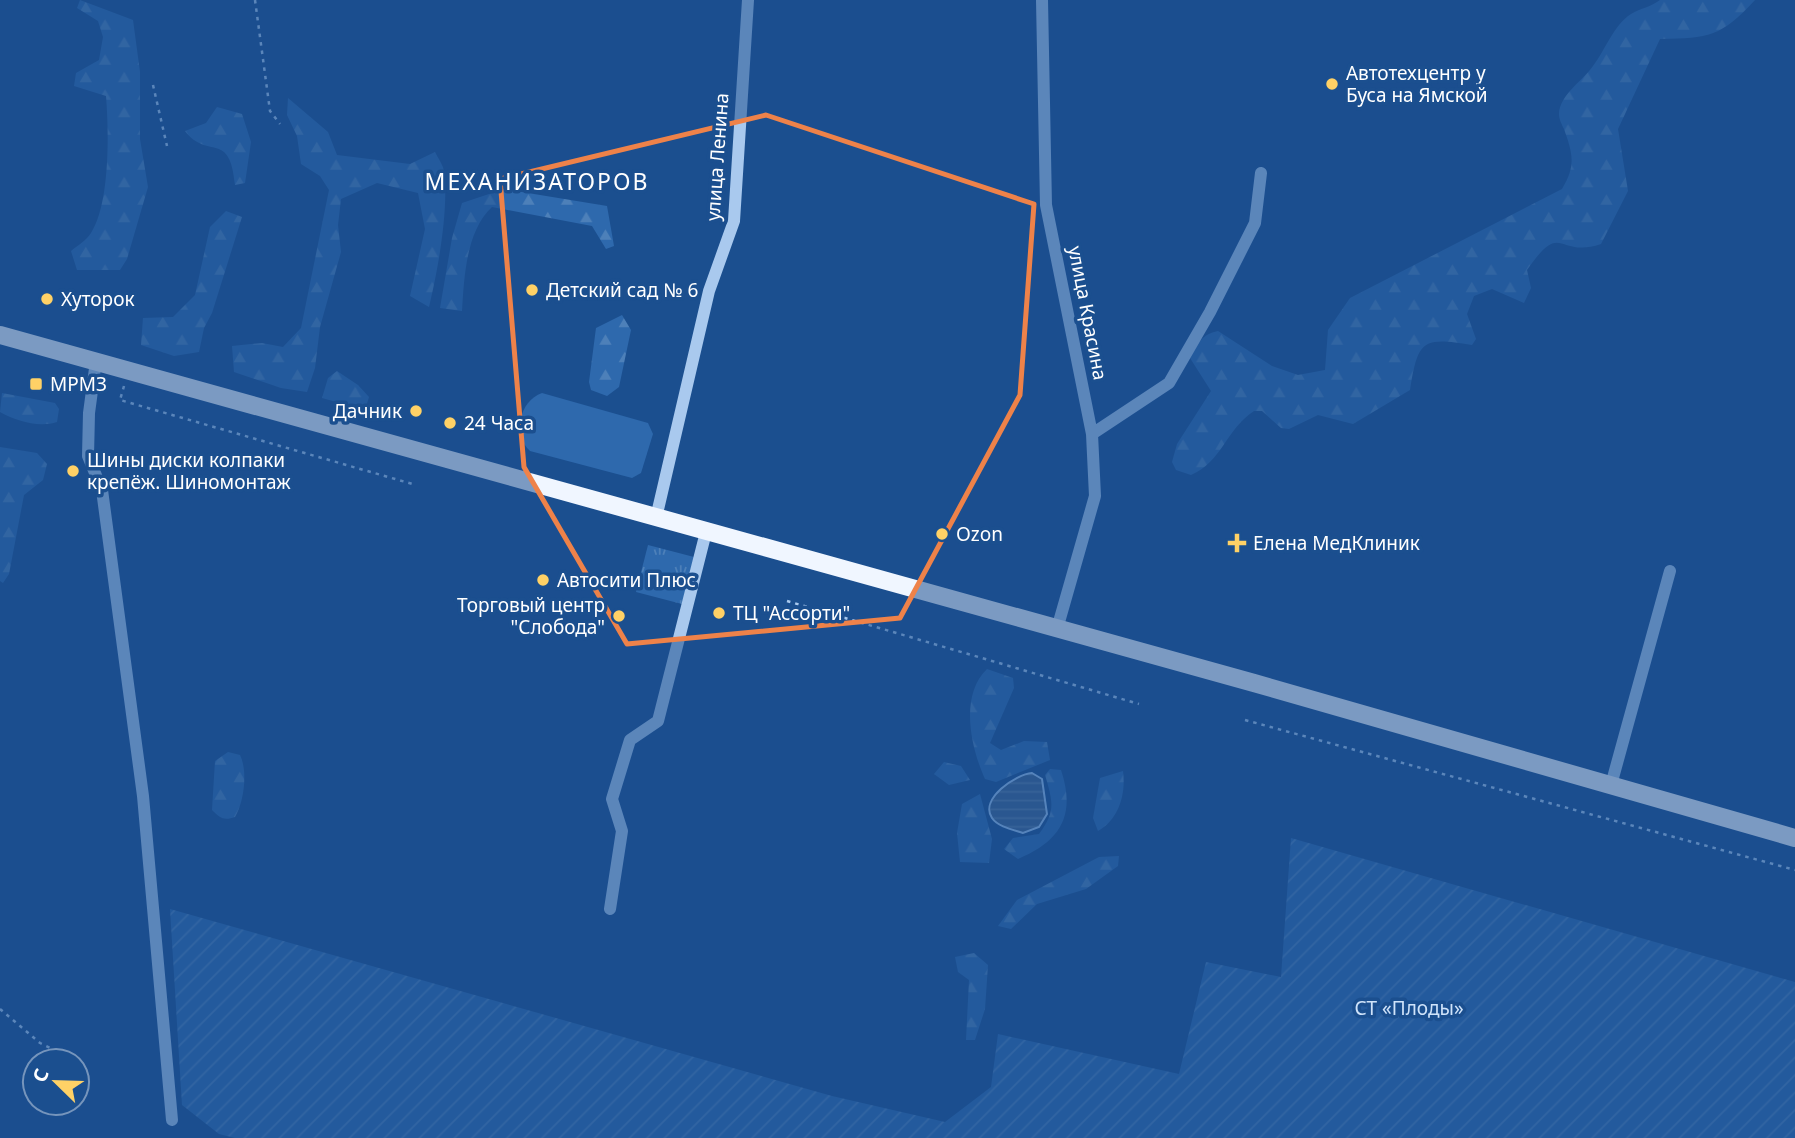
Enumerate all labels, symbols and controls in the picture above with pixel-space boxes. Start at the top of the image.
place label: Автотехцентр у Буса на Ямской [1346,60,1488,108]
marker: Автотехцентр у Буса на Ямской [1324,76,1340,92]
street label: улица Ленина [700,92,734,222]
district label: МЕХАНИЗАТОРОВ [425,165,649,197]
street label: улица Красина [1062,244,1114,382]
place label: Детский сад № 6 [546,277,698,303]
marker: Детский сад № 6 [524,282,540,298]
place label: Хуторок [61,286,135,312]
marker: Хуторок [39,291,55,307]
place label: МРМЗ [50,371,107,397]
marker: МРМЗ [28,376,44,392]
place label: Дачник [333,398,402,424]
marker: Дачник [408,403,424,419]
place label: 24 Часа [464,410,534,436]
marker: 24 Часа [442,415,458,431]
place label: Шины диски колпаки крепёж. Шиномонтаж [87,447,291,495]
marker: Шины диски колпаки крепёж. Шиномонтаж [65,463,81,479]
place label: Ozon [956,521,1003,547]
marker: Ozon [934,526,950,542]
place label: Елена МедКлиник [1253,530,1420,556]
marker: Елена МедКлиник [1227,533,1247,553]
place label: Автосити Плюс [557,567,696,593]
marker: Автосити Плюс [535,572,551,588]
place label: Торговый центр "Слобода" [457,592,605,640]
place label: ТЦ "Ассорти" [733,600,850,626]
marker: ТЦ "Ассорти" [711,605,727,621]
marker: Торговый центр "Слобода" [611,608,627,624]
park label: СТ «Плоды» [1354,995,1464,1021]
north arrow [21,1047,91,1117]
text: С [26,1065,55,1086]

